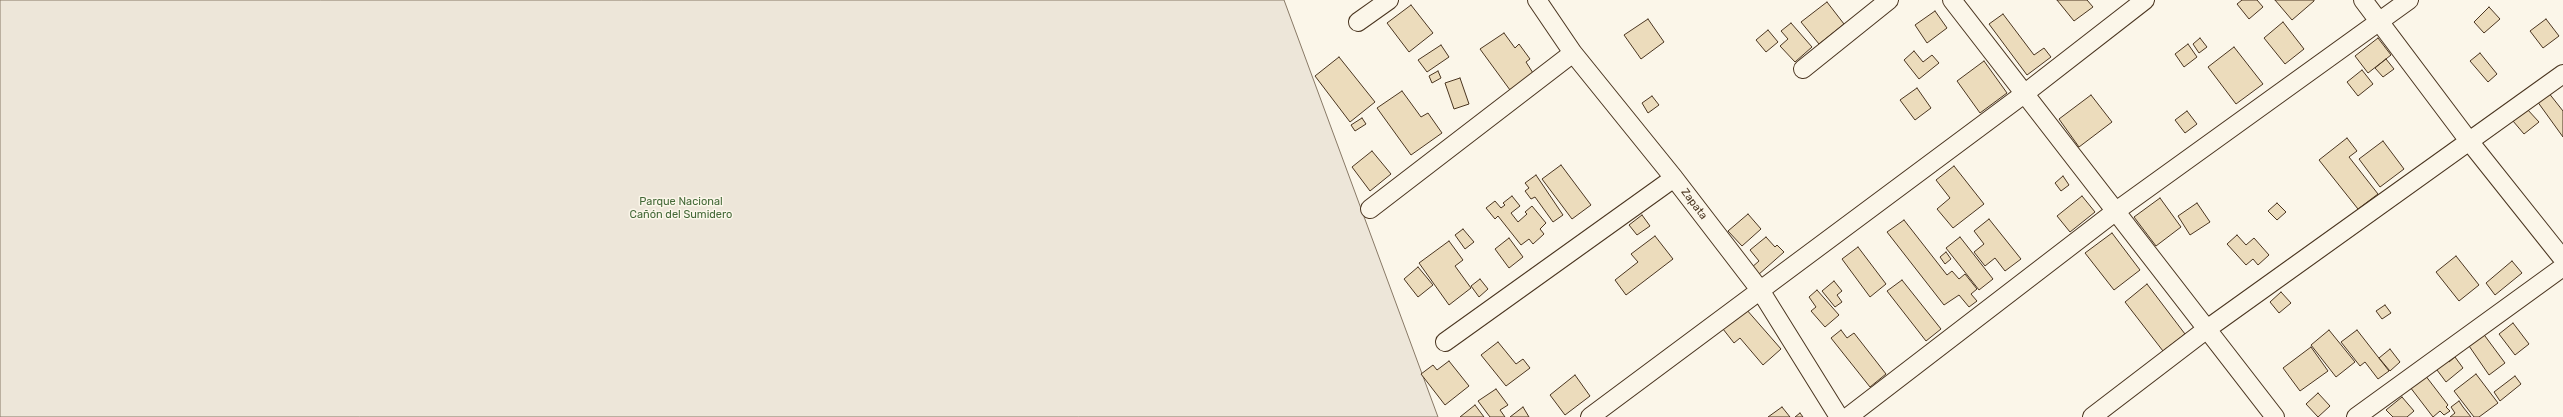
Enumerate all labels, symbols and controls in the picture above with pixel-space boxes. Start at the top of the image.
street label: Zapata [1678,186,1710,222]
park label: Parque Nacional Cañón del Sumidero [630,195,732,221]

